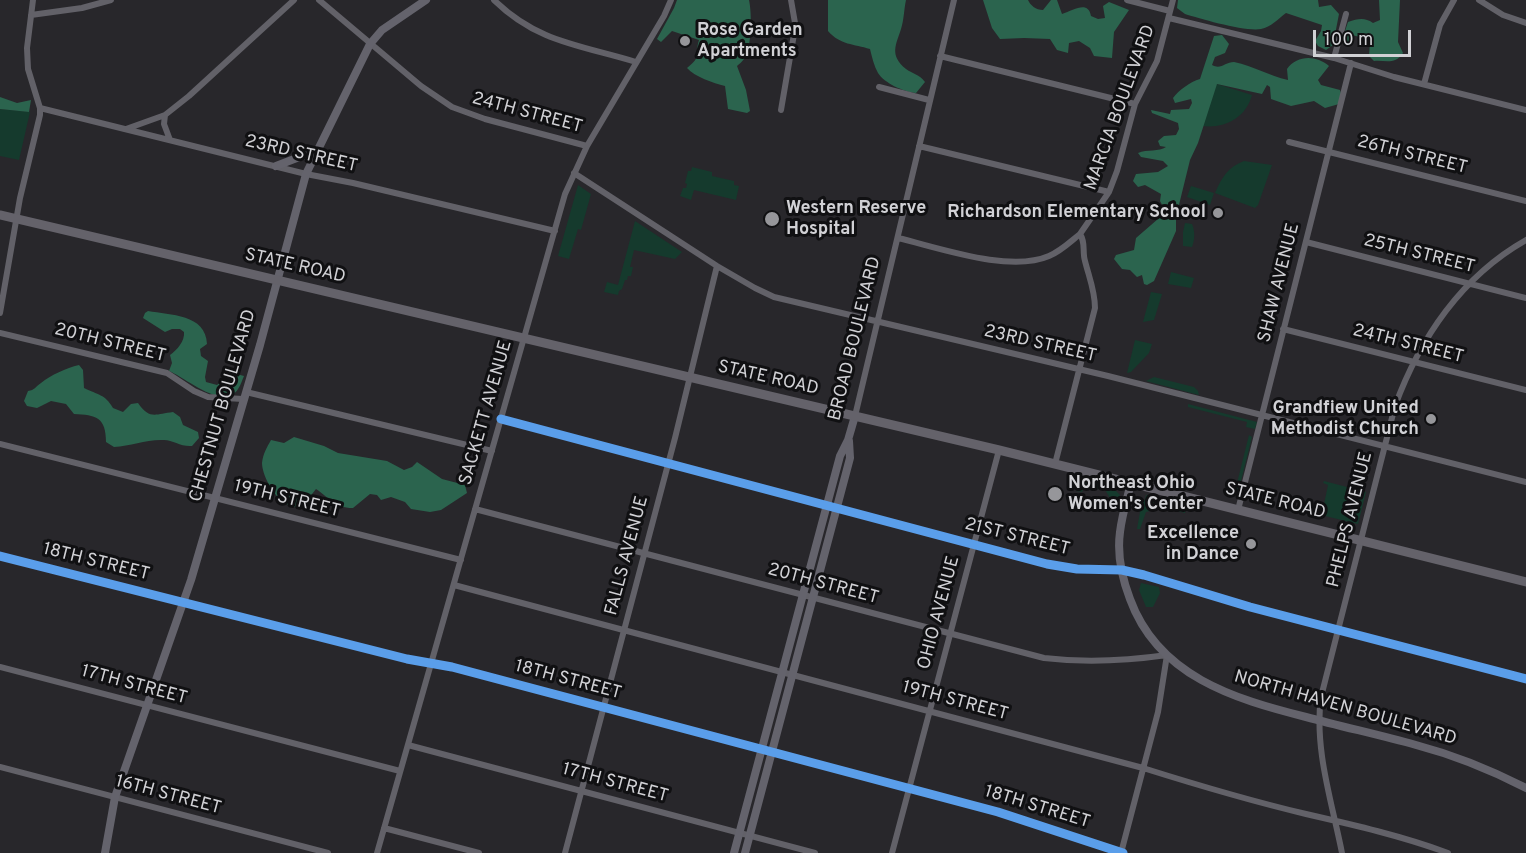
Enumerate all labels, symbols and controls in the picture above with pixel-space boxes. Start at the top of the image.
scale bar [1316,18,1414,56]
place label: Rose Garden Apartments [697,20,803,63]
street label: MARCIA BOULEVARD [1081,22,1161,194]
text: 100 m [1324,29,1373,52]
marker: Rose Garden Apartments [678,34,692,48]
street label: 24TH STREET [469,89,585,139]
street label: 23RD STREET [243,132,359,178]
street label: 26TH STREET [1355,132,1469,180]
place label: Western Reserve Hospital [786,198,926,240]
place label: Richardson Elementary School [947,202,1206,224]
marker: Richardson Elementary School [1211,206,1225,220]
marker: Western Reserve Hospital [763,210,781,228]
street label: SHAW AVENUE [1255,221,1305,345]
street label: 25TH STREET [1361,231,1477,279]
street label: STATE ROAD [242,245,348,289]
street label: BROAD BOULEVARD [825,255,887,423]
street label: CHESTNUT BOULEVARD [186,307,262,505]
street label: 20TH STREET [52,320,168,368]
street label: 24TH STREET [1350,321,1466,369]
street label: 23RD STREET [982,322,1098,368]
street label: SACKETT AVENUE [456,338,518,488]
street label: STATE ROAD [715,357,821,401]
place label: Grandfiew United Methodist Church [1271,398,1419,440]
marker: Grandfiew United Methodist Church [1424,412,1438,426]
street label: PHELPS AVENUE [1324,450,1378,590]
place label: Northeast Ohio Women's Center [1068,473,1203,516]
street label: 19TH STREET [232,476,342,524]
street label: STATE ROAD [1222,479,1328,525]
marker: Northeast Ohio Women's Center [1046,485,1064,503]
street label: FALLS AVENUE [602,494,654,618]
street label: 21ST STREET [962,515,1072,561]
place label: Excellence in Dance [1147,523,1239,566]
marker: Excellence in Dance [1244,537,1258,551]
street label: 18TH STREET [40,539,152,587]
street label: OHIO AVENUE [914,554,966,672]
street label: 20TH STREET [765,560,881,610]
street label: 18TH STREET [512,656,624,706]
street label: 17TH STREET [79,662,189,710]
street label: NORTH HAVEN BOULEVARD [1231,667,1459,751]
street label: 19TH STREET [900,677,1010,727]
street label: 17TH STREET [560,760,670,808]
street label: 16TH STREET [113,772,223,820]
street label: 18TH STREET [982,782,1092,834]

